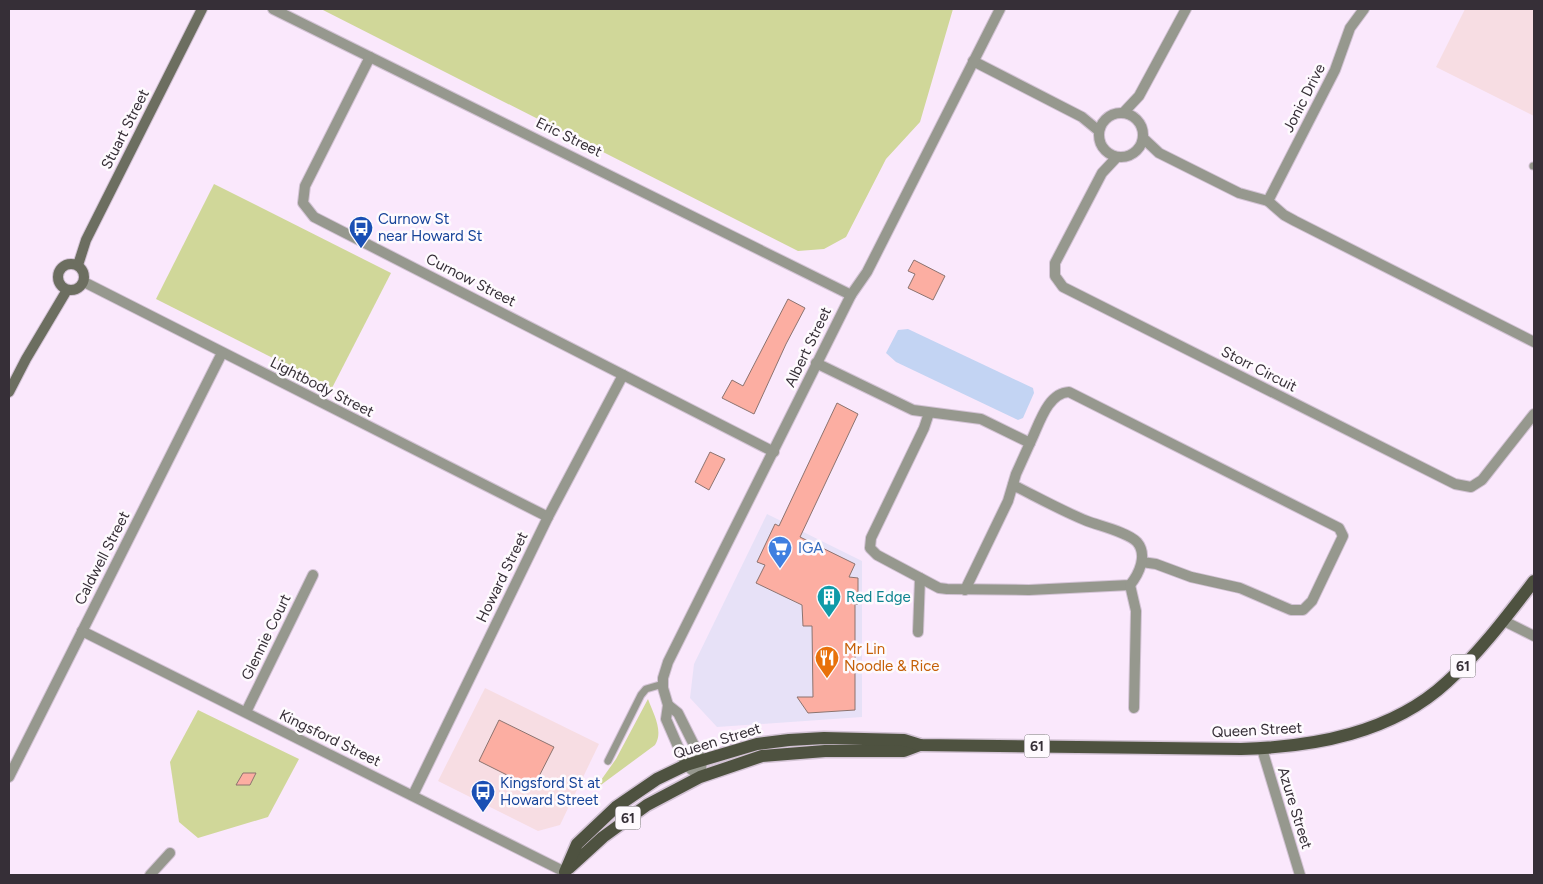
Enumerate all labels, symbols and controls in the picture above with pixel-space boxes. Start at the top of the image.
street label: Jonic Drive [1279,61,1329,135]
street label: Stuart Street [97,86,153,172]
street label: Eric Street [533,113,605,161]
place label: Curnow St near Howard St [378,210,483,245]
bus stop icon: Curnow St near Howard St [348,215,374,249]
street label: Curnow Street [423,250,519,311]
street label: Albert Street [781,304,835,390]
street label: Storr Circuit [1218,342,1300,396]
street label: Lightbody Street [267,353,377,421]
street label: Caldwell Street [71,508,133,608]
street label: Howard Street [472,528,532,625]
supermarket icon: IGA [767,535,793,569]
place label: IGA [798,539,824,557]
building icon: Red Edge [816,584,842,618]
place label: Red Edge [846,588,911,606]
street label: Glennie Court [237,591,295,683]
place label: Mr Lin Noodle & Rice [844,640,940,675]
restaurant icon: Mr Lin Noodle & Rice [814,645,840,679]
road number: 61 [1450,654,1476,678]
street label: Kingsford Street [276,706,384,770]
street label: Queen Street [671,719,763,763]
street label: Queen Street [1211,719,1303,741]
road number: 61 [1024,734,1050,758]
street label: Azure Street [1274,765,1316,852]
place label: Kingsford St at Howard Street [500,774,601,809]
bus stop icon: Kingsford St at Howard Street [470,779,496,813]
road number: 61 [616,806,640,830]

